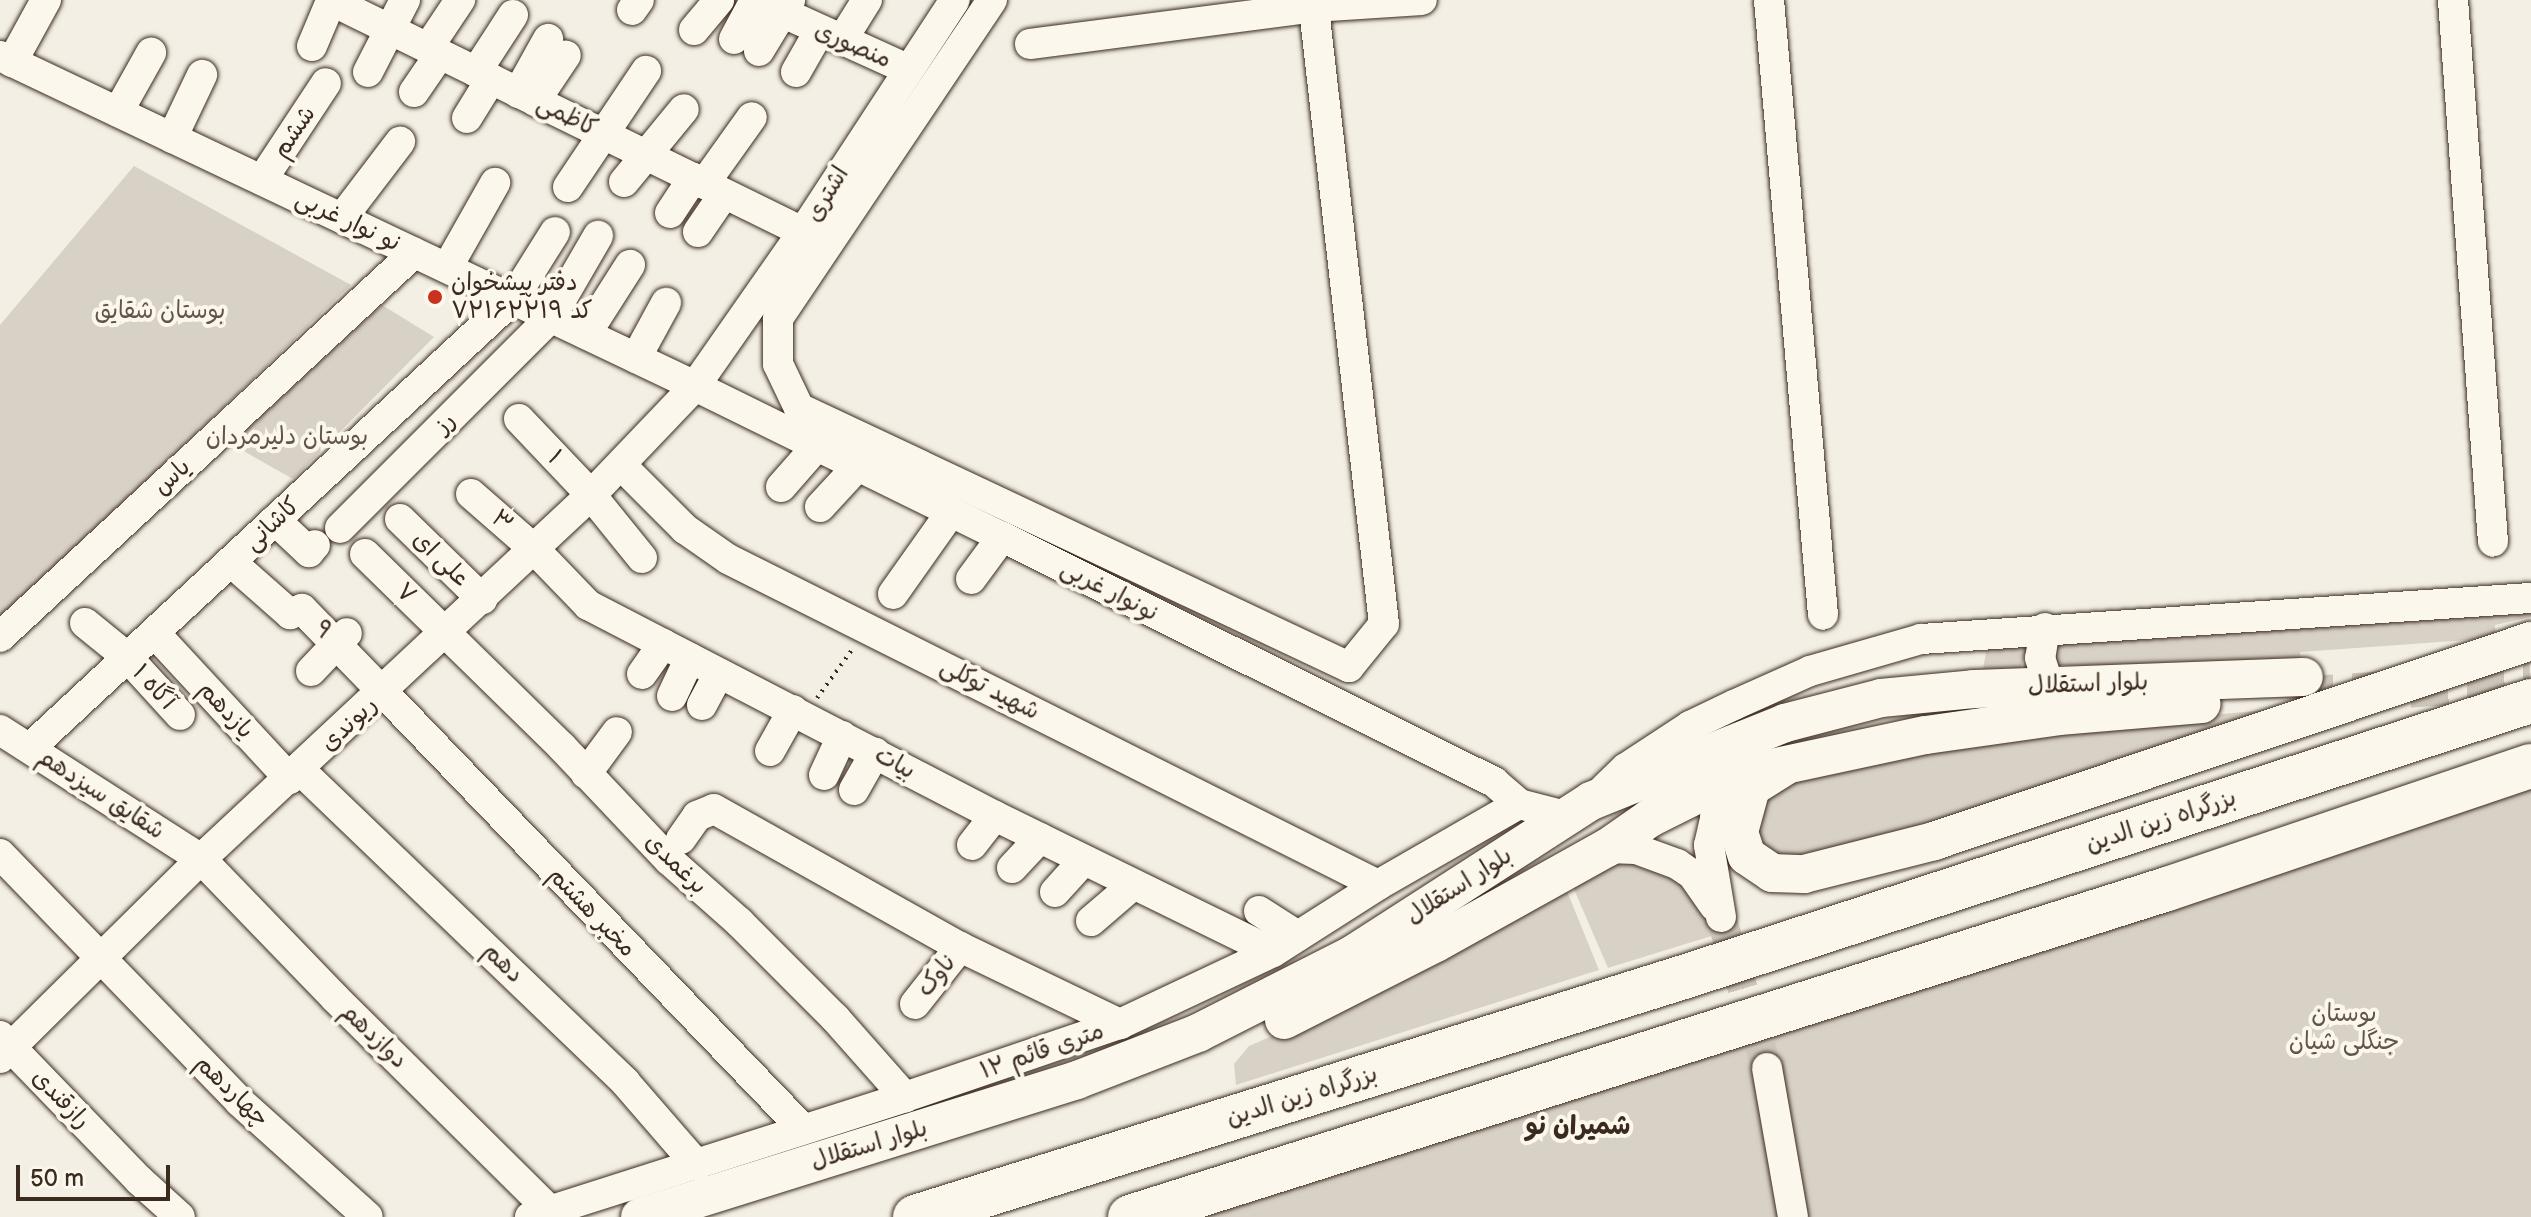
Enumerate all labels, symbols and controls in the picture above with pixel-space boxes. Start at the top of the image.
street label: منصوری [810,15,896,75]
street label: کاظمی [532,89,602,143]
street label: ششم [266,100,322,164]
street label: اشتری [799,161,855,227]
street label: نو نوار غربی [291,184,405,258]
place label: دفتر پیشخوان کد ۷۲۱۶۲۲۱۹ [451,269,593,325]
marker: دفتر پیشخوان کد ۷۲۱۶۲۲۱۹ [426,288,444,306]
park label: بوستان شقایق [94,297,226,325]
street label: رز [428,406,462,440]
park label: بوستان دلیرمردان [206,423,368,451]
street label: ۱ [541,444,569,470]
street label: یاس [147,453,197,501]
street label: کاشانی [238,491,306,557]
street label: ۳ [485,504,519,538]
street label: علی ای [407,525,475,593]
street label: نونوار غربی [1056,554,1164,628]
street label: ۷ [390,577,422,609]
street label: ۹ [307,614,339,646]
street label: شهید توکلی [936,652,1044,726]
street label: آگاه ۱ [126,658,182,716]
street label: بلوار استقلال [2027,668,2149,700]
street label: یازدهم [192,675,260,745]
street label: ریوندی [315,691,383,757]
street label: بیات [870,740,920,786]
street label: شقایق سیزدهم [32,742,170,846]
street label: بزرگراه زین الدین [2082,783,2240,859]
street label: برغمدی [639,828,713,900]
street label: بلوار استقلال [1401,841,1517,931]
street label: مخبر هشتم [542,861,642,963]
street label: دهم [477,937,529,989]
street label: ناوک [911,948,963,1002]
street label: دوازدهم [335,997,413,1075]
park label: بوستان جنگلی شیان [2289,1000,2399,1056]
street label: ۱۲ متری قائم [976,1016,1108,1086]
street label: چهاردهم [189,1049,275,1133]
street label: بزرگراه زین الدین [1223,1059,1381,1133]
street label: رازقندی [26,1063,96,1135]
district label: شمیران نو [1526,1111,1630,1143]
street label: بلوار استقلال [807,1114,931,1176]
scale bar [20,1149,174,1199]
text: 50 m [30,1164,84,1193]

